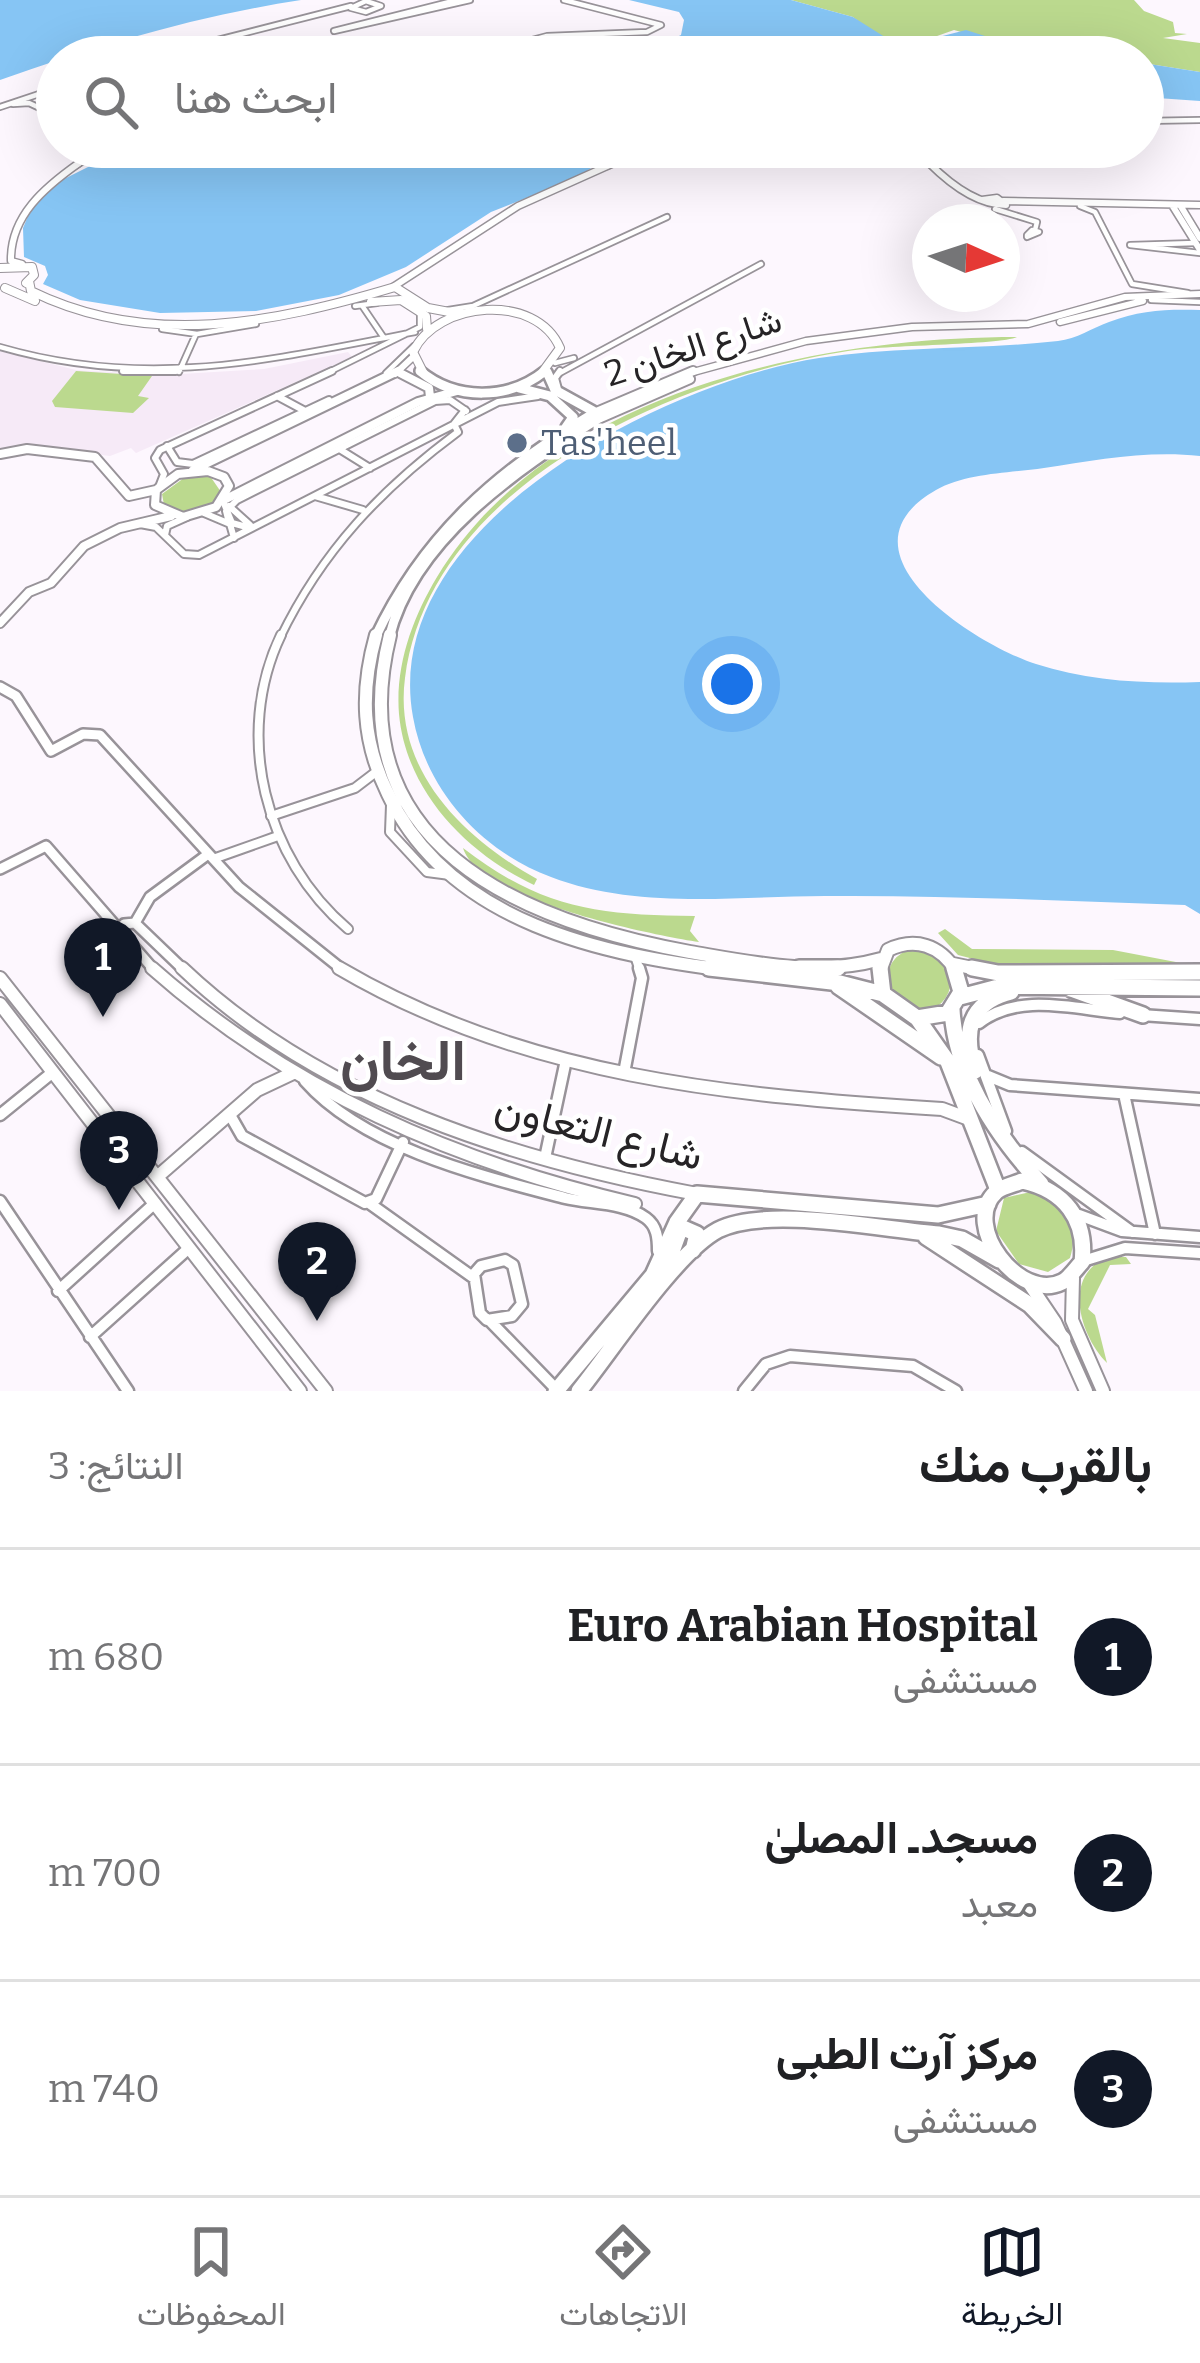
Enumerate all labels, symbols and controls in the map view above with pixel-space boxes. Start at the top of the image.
search box [36,36,1164,168]
icon: search [78,69,144,135]
text: ابحث هنا [174,71,337,125]
north arrow [912,204,1020,312]
street label: شارع الخان 2 [599,298,788,398]
place label: Tas'heel [541,421,677,465]
marker: Tas'heel [504,430,530,456]
your location [702,654,762,714]
pin: 1 [64,918,142,1017]
district label: الخان [340,1027,466,1095]
street label: شارع التعاون [489,1081,708,1184]
pin: 3 [80,1111,158,1210]
pin: 2 [278,1222,356,1321]
text: بالقرب منك [919,1434,1152,1496]
text: النتائج: 3 [48,1443,184,1489]
text: Euro Arabian Hospital [567,1599,1038,1653]
text: 680 m [48,1634,164,1680]
text: 1 [1105,1634,1121,1680]
text: مستشفى [893,1657,1038,1703]
text: مسجد۔ المصلیٰ [764,1811,1038,1865]
text: 700 m [48,1850,162,1896]
text: 2 [1102,1850,1124,1896]
text: معبد [961,1881,1038,1927]
text: مرکز آرت الطبی [776,2027,1038,2081]
text: 740 m [48,2066,160,2112]
text: 3 [1102,2066,1124,2112]
text: مستشفى [893,2097,1038,2143]
tab: المحفوظات [137,2219,286,2343]
tab: الاتجاهات [559,2219,687,2343]
tab: الخريطة [961,2219,1063,2343]

